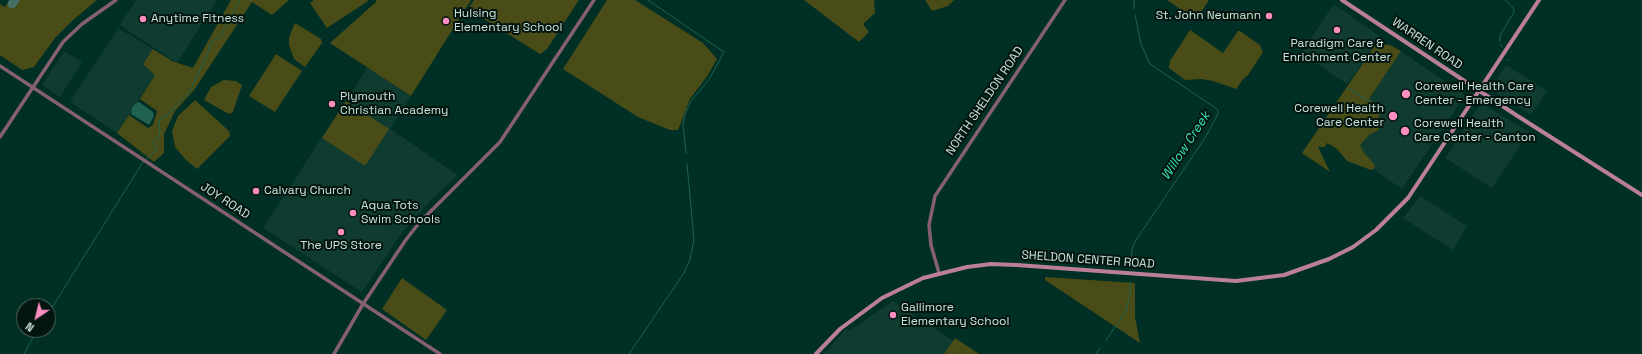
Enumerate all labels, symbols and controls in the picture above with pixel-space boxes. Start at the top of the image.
place label: Hulsing Elementary School [454,7,562,35]
place label: St. John Neumann [1156,9,1261,23]
marker: St. John Neumann [1264,11,1274,21]
place label: Anytime Fitness [151,12,244,26]
marker: Anytime Fitness [138,14,148,24]
street label: WARREN ROAD [1389,15,1465,73]
marker: Hulsing Elementary School [441,16,451,26]
marker: Paradigm Care & Enrichment Center [1332,25,1342,35]
place label: Paradigm Care & Enrichment Center [1283,37,1391,65]
street label: NORTH SHELDON ROAD [943,44,1027,158]
place label: Corewell Health Care Center - Emergency [1415,80,1534,108]
marker: Corewell Health Care Center - Emergency [1400,88,1412,100]
place label: Plymouth Christian Academy [340,90,448,118]
marker: Plymouth Christian Academy [327,99,337,109]
place label: Corewell Health Care Center [1294,102,1384,130]
water label: Willow Creek [1158,109,1214,183]
marker: Corewell Health Care Center [1387,110,1399,122]
place label: Corewell Health Care Center - Canton [1414,117,1536,145]
marker: Corewell Health Care Center - Canton [1399,125,1411,137]
street label: JOY ROAD [198,180,252,222]
place label: Calvary Church [264,184,351,198]
marker: Calvary Church [251,186,261,196]
place label: Aqua Tots Swim Schools [361,199,440,227]
marker: Aqua Tots Swim Schools [348,208,358,218]
marker: The UPS Store [336,227,346,237]
place label: The UPS Store [300,239,382,253]
street label: SHELDON CENTER ROAD [1021,248,1155,272]
north arrow [16,298,56,338]
place label: Gallimore Elementary School [901,301,1009,329]
marker: Gallimore Elementary School [888,310,898,320]
text: N [23,319,37,335]

